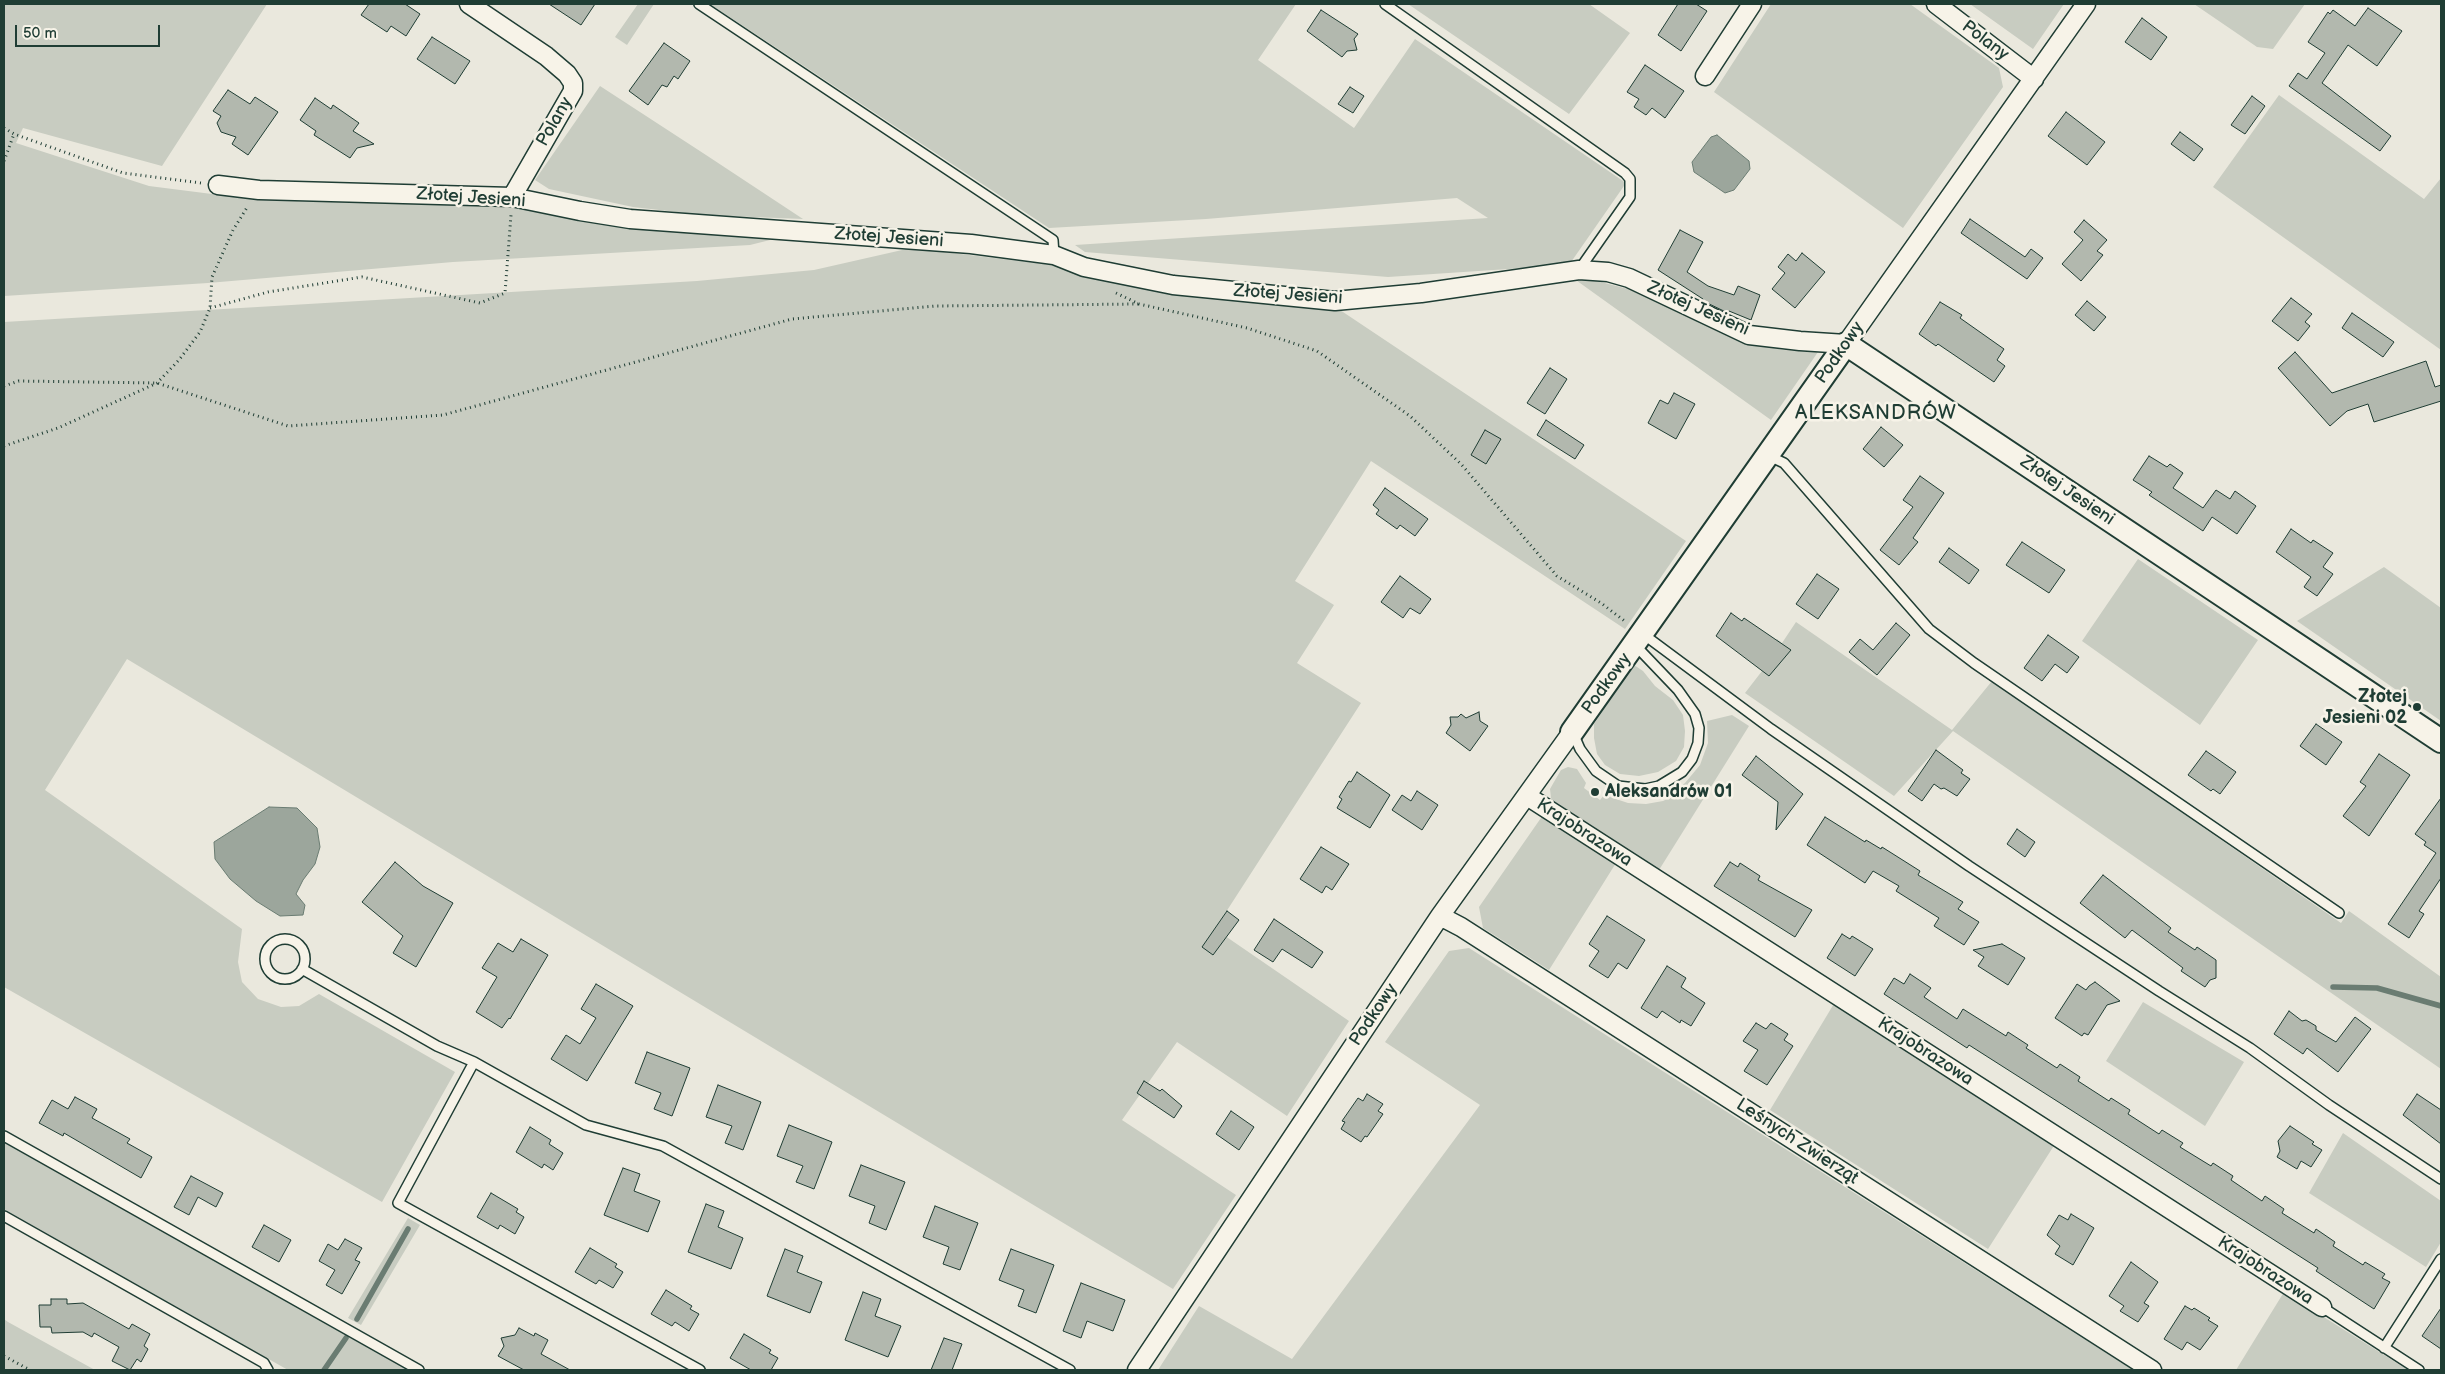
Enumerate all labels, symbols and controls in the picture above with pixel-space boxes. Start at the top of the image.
scale bar [18,15,162,47]
street label: Polany [1957,16,2013,66]
text: 50 m [23,24,57,43]
street label: Polany [532,94,578,150]
street label: Złotej Jesieni [416,183,526,213]
street label: Złotej Jesieni [834,223,944,253]
street label: Złotej Jesieni [1644,277,1752,341]
street label: Złotej Jesieni [1233,280,1343,310]
street label: Podkowy [1811,318,1869,388]
district label: ALEKSANDRÓW [1794,402,1958,426]
street label: Złotej Jesieni [2016,452,2118,530]
street label: Podkowy [1578,649,1636,719]
place label: Złotej Jesieni 02 [2323,686,2407,729]
marker: Złotej Jesieni 02 [2411,701,2423,713]
place label: Aleksandrów 01 [1605,781,1732,803]
marker: Aleksandrów 01 [1589,786,1601,798]
street label: Krajobrazowa [1532,794,1636,872]
street label: Podkowy [1345,980,1403,1050]
street label: Krajobrazowa [1873,1013,1977,1091]
street label: Leśnych Zwierząt [1732,1094,1862,1190]
street label: Krajobrazowa [2213,1232,2317,1310]

